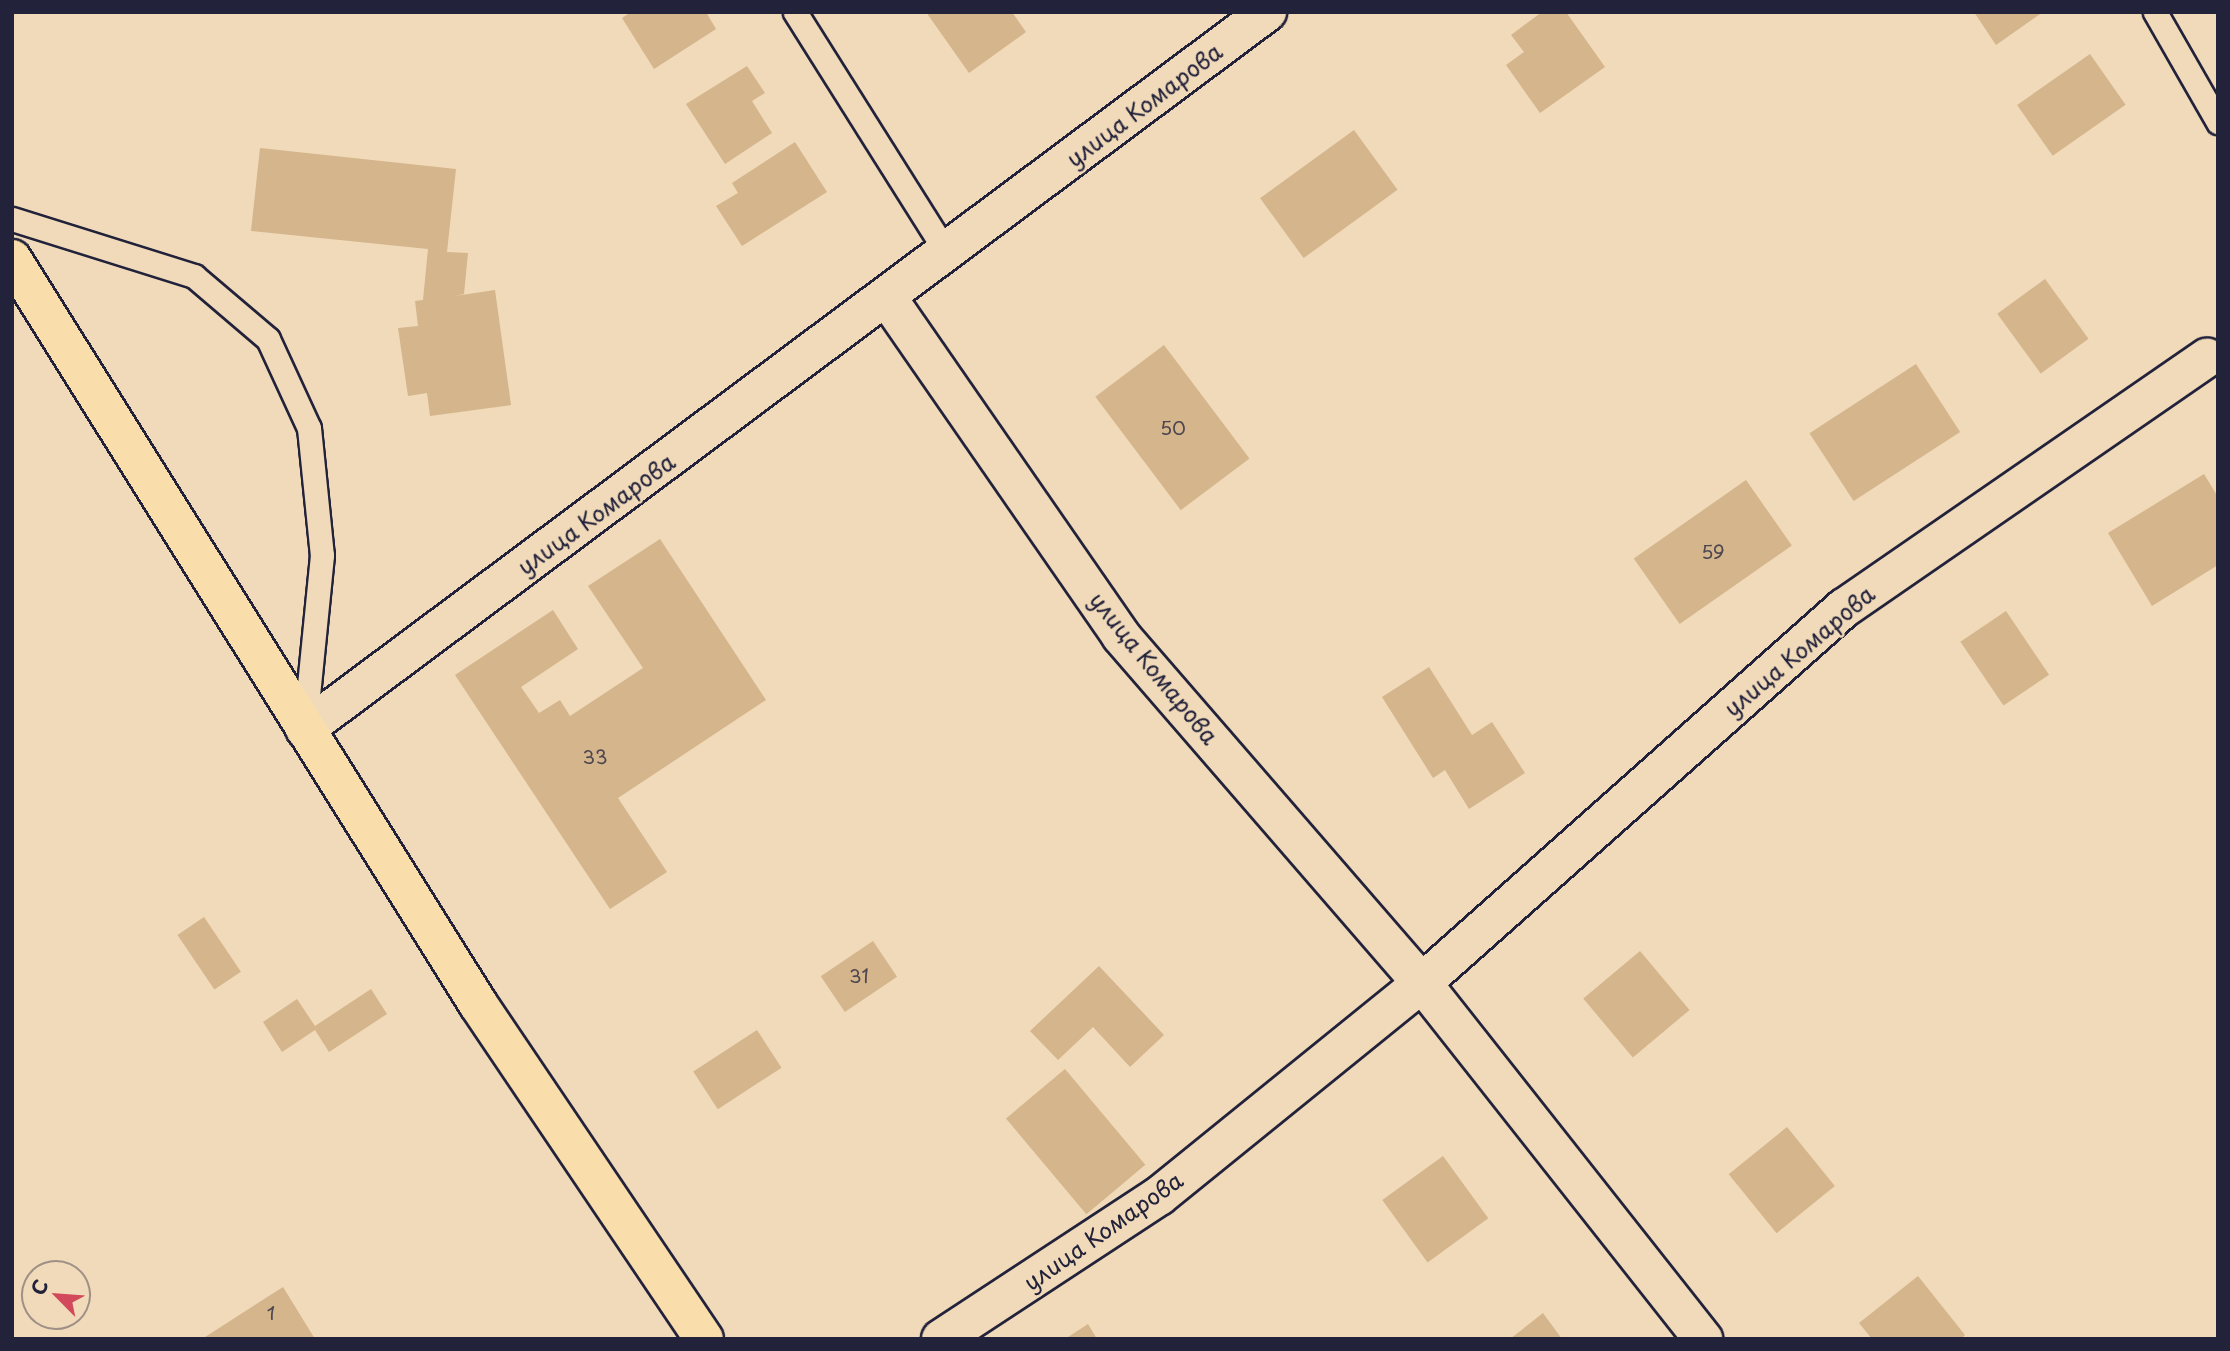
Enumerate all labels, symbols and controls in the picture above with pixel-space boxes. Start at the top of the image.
street label: улица Комарова [1060,37,1228,173]
house number: 50 [1160,417,1186,439]
street label: улица Комарова [511,447,681,581]
house number: 59 [1701,541,1725,563]
street label: улица Комарова [1718,580,1880,722]
street label: улица Комарова [1084,586,1224,750]
house number: 33 [583,746,607,768]
house number: 31 [849,965,869,987]
street label: улица Комарова [1017,1165,1189,1297]
north arrow [21,1260,91,1330]
text: С [23,1275,54,1299]
house number: 1 [267,1302,275,1324]

